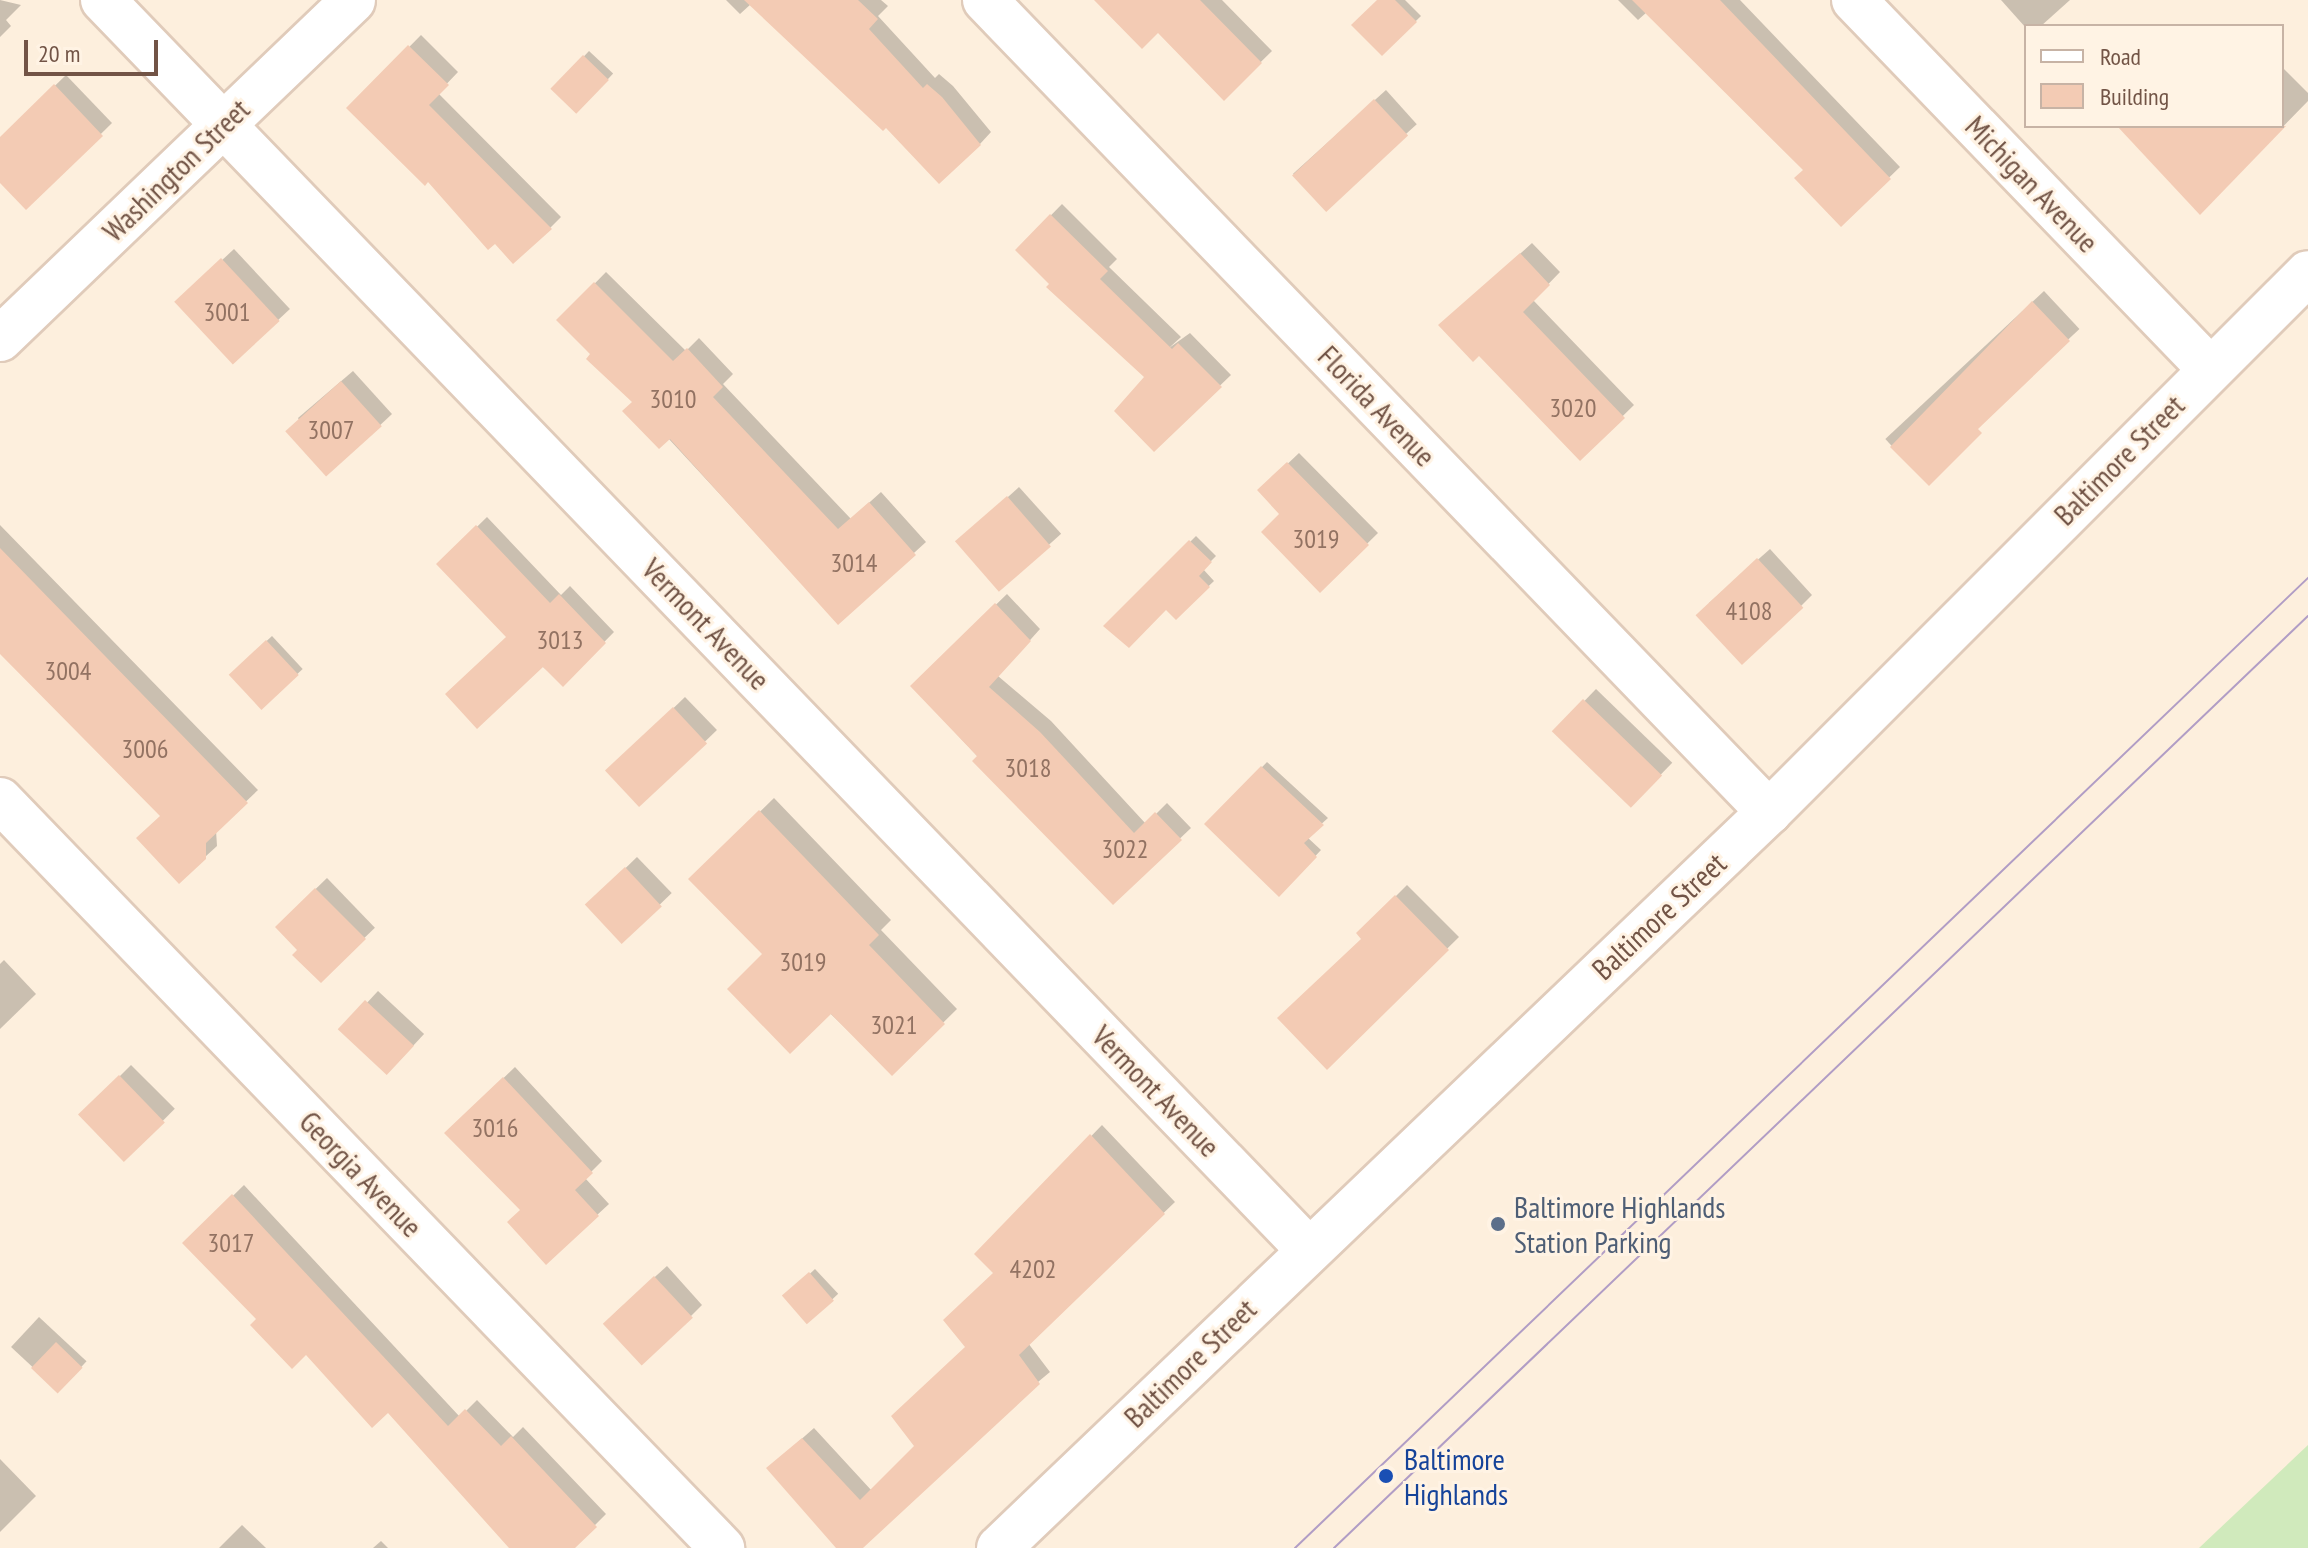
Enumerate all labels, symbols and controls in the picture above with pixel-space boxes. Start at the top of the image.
scale bar [28,24,162,74]
legend [2024,24,2284,128]
text: 20 m [38,38,80,69]
text: Road [2100,41,2141,72]
text: Building [2100,81,2169,112]
street label: Washington Street [95,91,257,249]
street label: Michigan Avenue [1958,108,2106,260]
house number: 3001 [204,296,250,328]
street label: Florida Avenue [1310,338,1444,474]
house number: 3010 [650,383,696,415]
street label: Baltimore Street [2046,387,2192,533]
house number: 3020 [1550,392,1596,424]
house number: 3007 [308,414,354,446]
house number: 3019 [1293,523,1339,555]
house number: 3014 [831,547,877,579]
street label: Vermont Avenue [634,551,778,697]
house number: 4108 [1726,595,1772,627]
house number: 3013 [537,624,583,656]
house number: 3004 [45,655,91,687]
house number: 3006 [122,733,168,765]
house number: 3018 [1005,752,1051,784]
house number: 3022 [1102,833,1148,865]
street label: Baltimore Street [1585,845,1733,987]
house number: 3019 [780,946,826,978]
house number: 3021 [871,1009,917,1041]
street label: Vermont Avenue [1084,1018,1228,1164]
street label: Georgia Avenue [292,1103,430,1245]
house number: 3016 [472,1112,518,1144]
place label: Baltimore Highlands Station Parking [1514,1189,1725,1260]
marker: Baltimore Highlands Station Parking [1489,1215,1507,1233]
house number: 3017 [208,1227,254,1259]
house number: 4202 [1010,1253,1056,1285]
street label: Baltimore Street [1117,1291,1263,1435]
place label: Baltimore Highlands [1404,1441,1508,1512]
marker: Baltimore Highlands [1375,1465,1397,1487]

